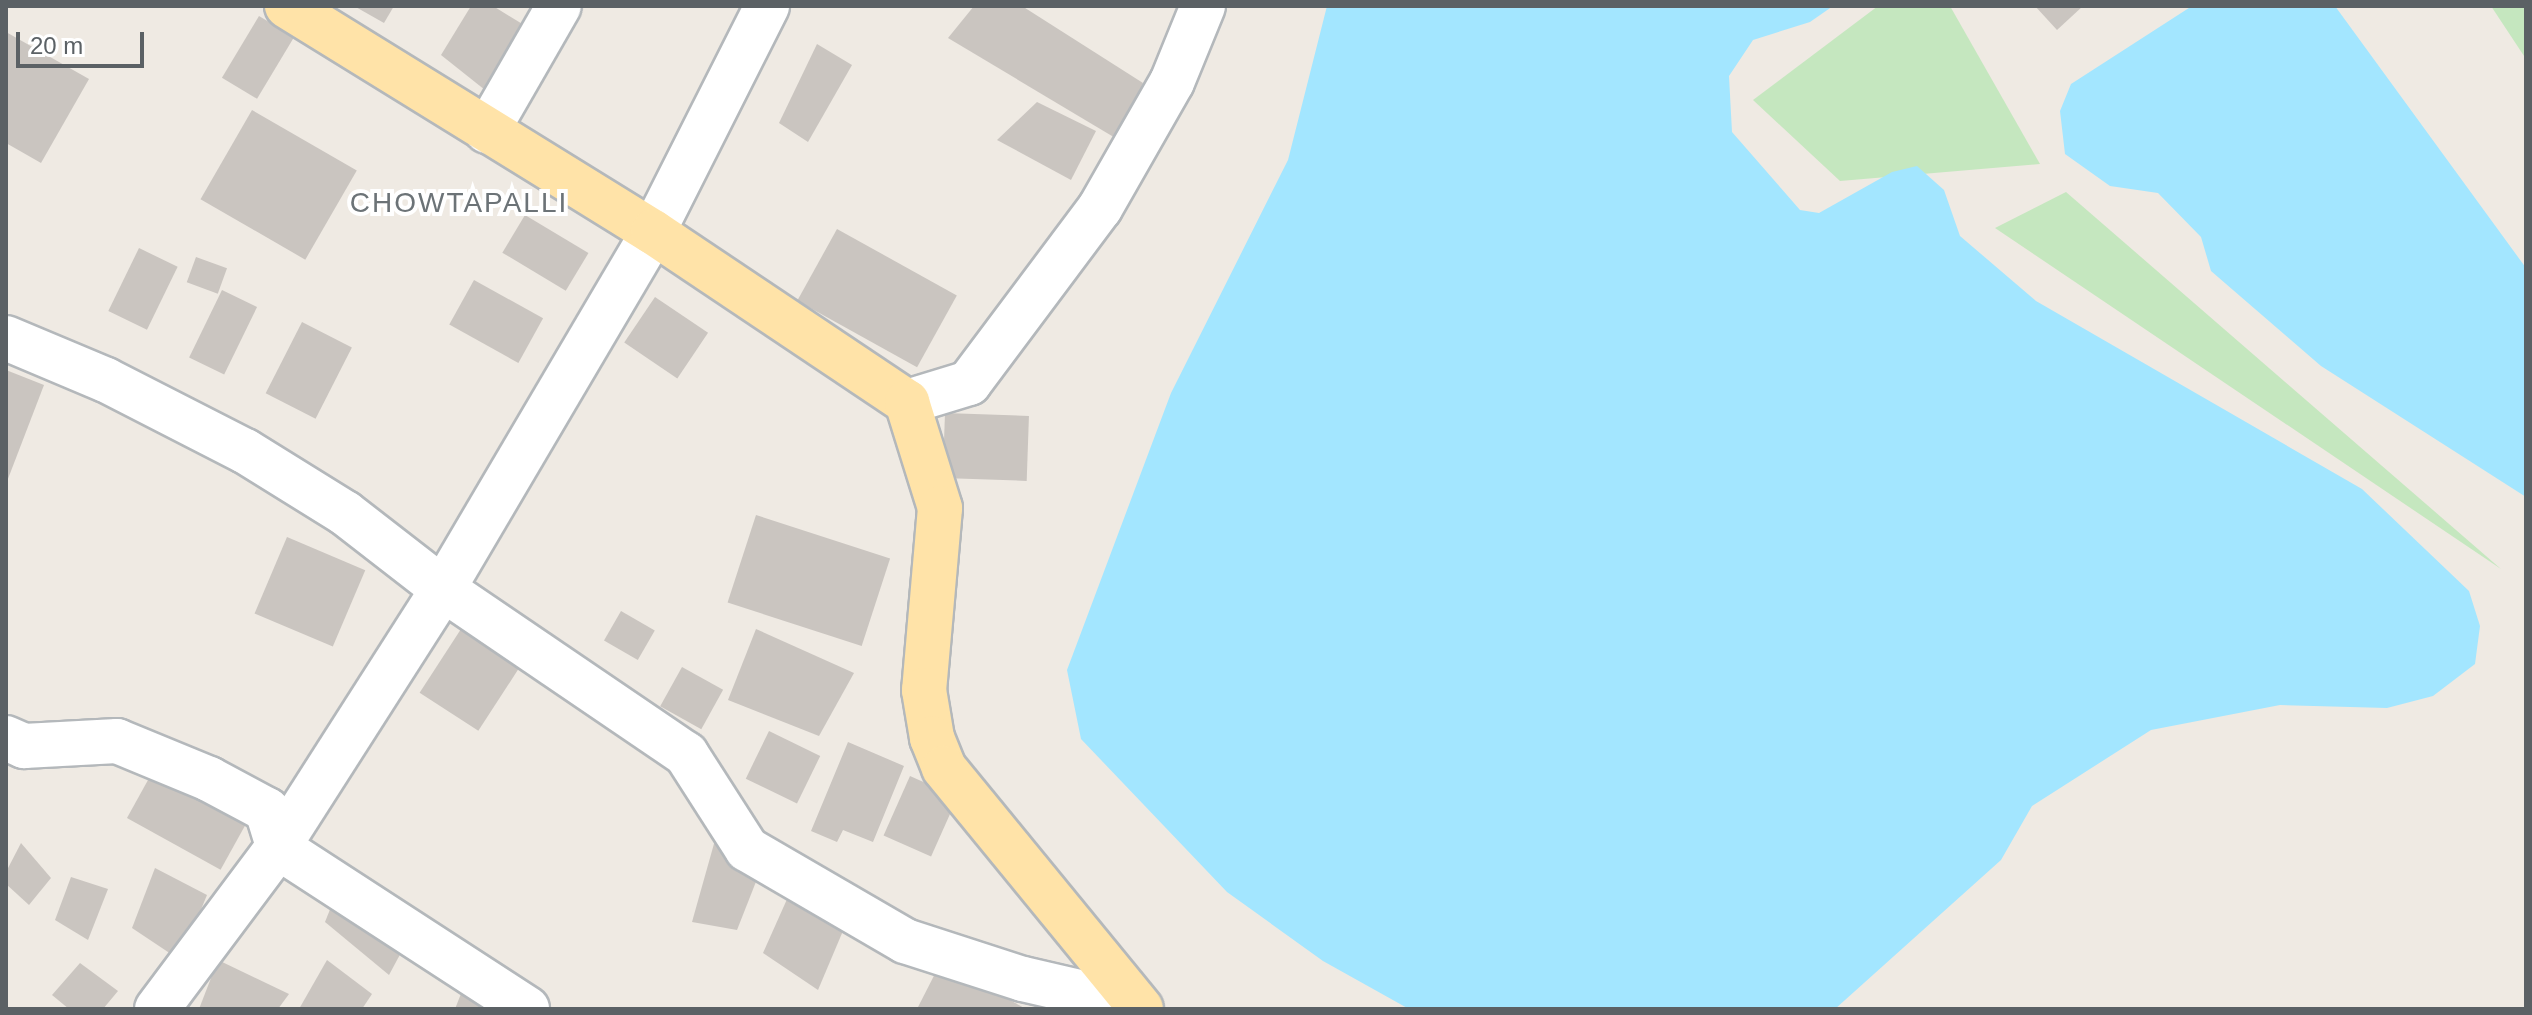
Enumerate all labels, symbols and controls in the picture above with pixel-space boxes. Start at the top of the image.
scale bar [20,16,148,66]
text: 20 m [30,32,83,59]
district label: CHOWTAPALLI [350,186,568,220]

